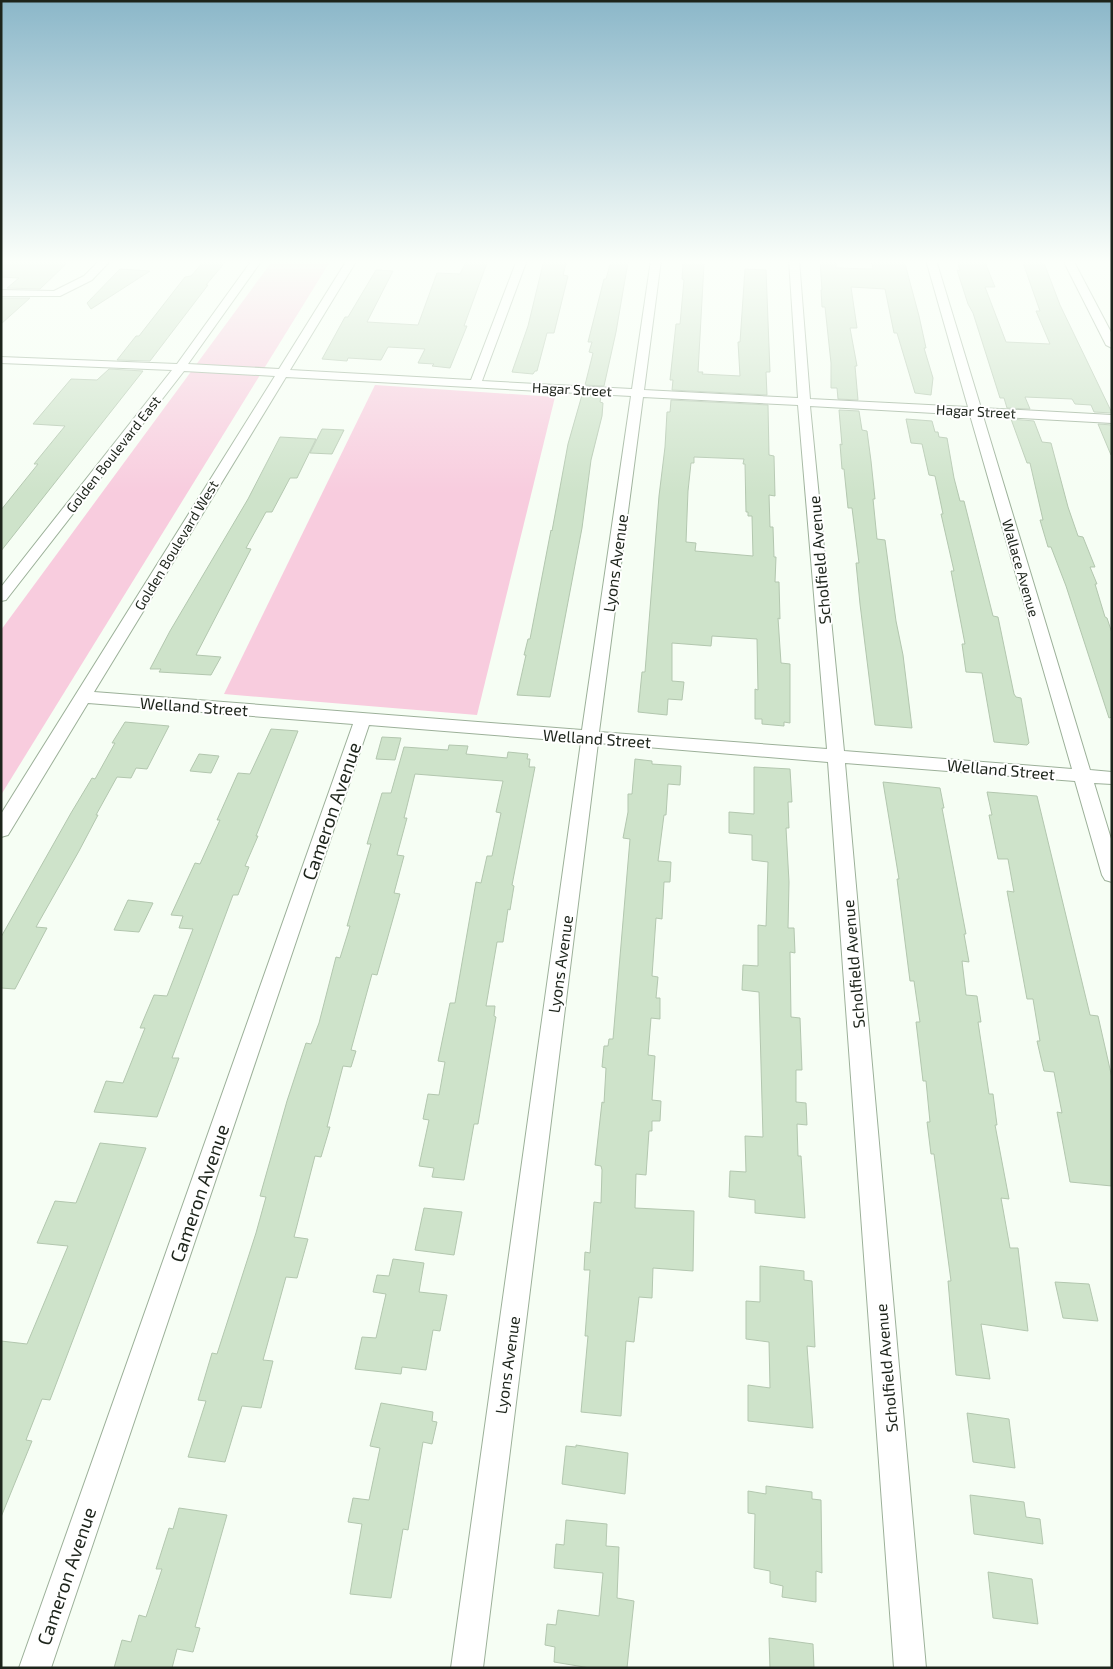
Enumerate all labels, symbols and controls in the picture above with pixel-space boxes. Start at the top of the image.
street label: Hagar Street [532,378,612,400]
street label: Golden Boulevard East [62,392,164,516]
street label: Hagar Street [936,400,1016,422]
street label: Golden Boulevard West [130,477,222,613]
street label: Scholfield Avenue [804,495,834,625]
street label: Lyons Avenue [599,513,631,613]
street label: Wallace Avenue [999,517,1043,619]
street label: Welland Street [139,693,249,719]
street label: Welland Street [542,725,652,751]
street label: Cameron Avenue [297,739,365,883]
street label: Welland Street [946,755,1056,783]
street label: Scholfield Avenue [838,899,868,1029]
street label: Lyons Avenue [544,914,576,1014]
street label: Cameron Avenue [165,1121,233,1265]
street label: Scholfield Avenue [871,1303,901,1433]
street label: Lyons Avenue [491,1315,523,1415]
street label: Cameron Avenue [32,1504,100,1648]

